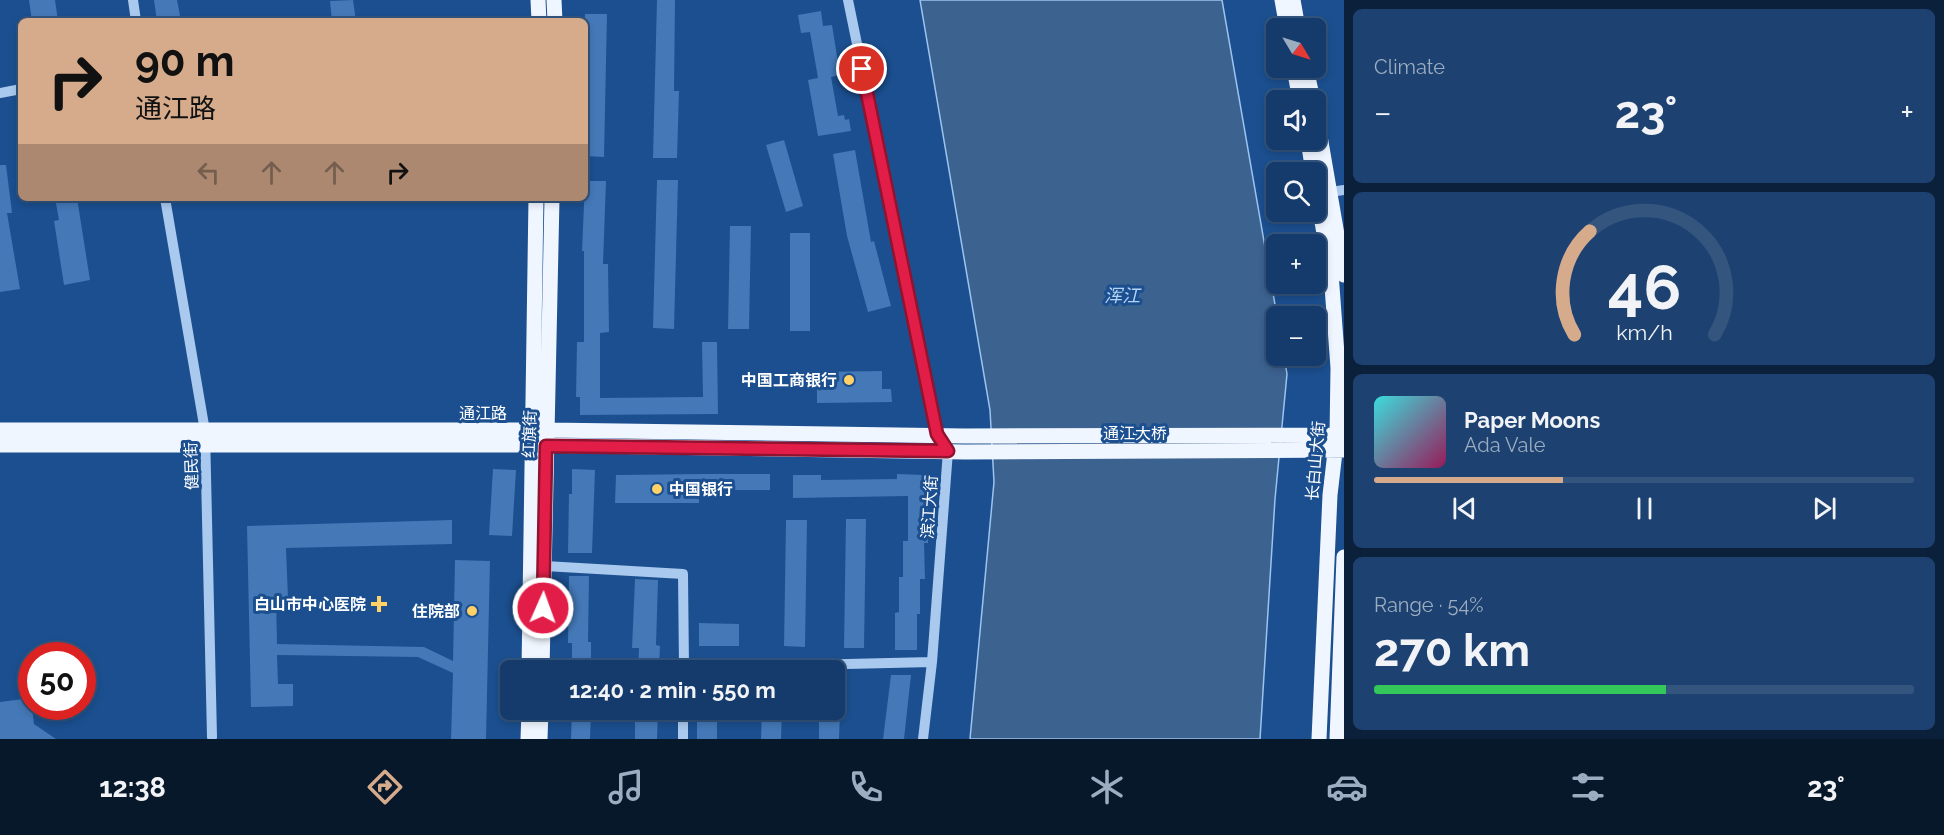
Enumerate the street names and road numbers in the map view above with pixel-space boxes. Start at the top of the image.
street label: 通江路 [459,404,507,423]
street label: 红旗街 [519,410,540,458]
street label: 长白山大街 [1303,420,1328,502]
street label: 通江大桥 [1103,424,1167,443]
street label: 健民街 [181,442,202,490]
street label: 滨江大街 [918,474,941,540]

